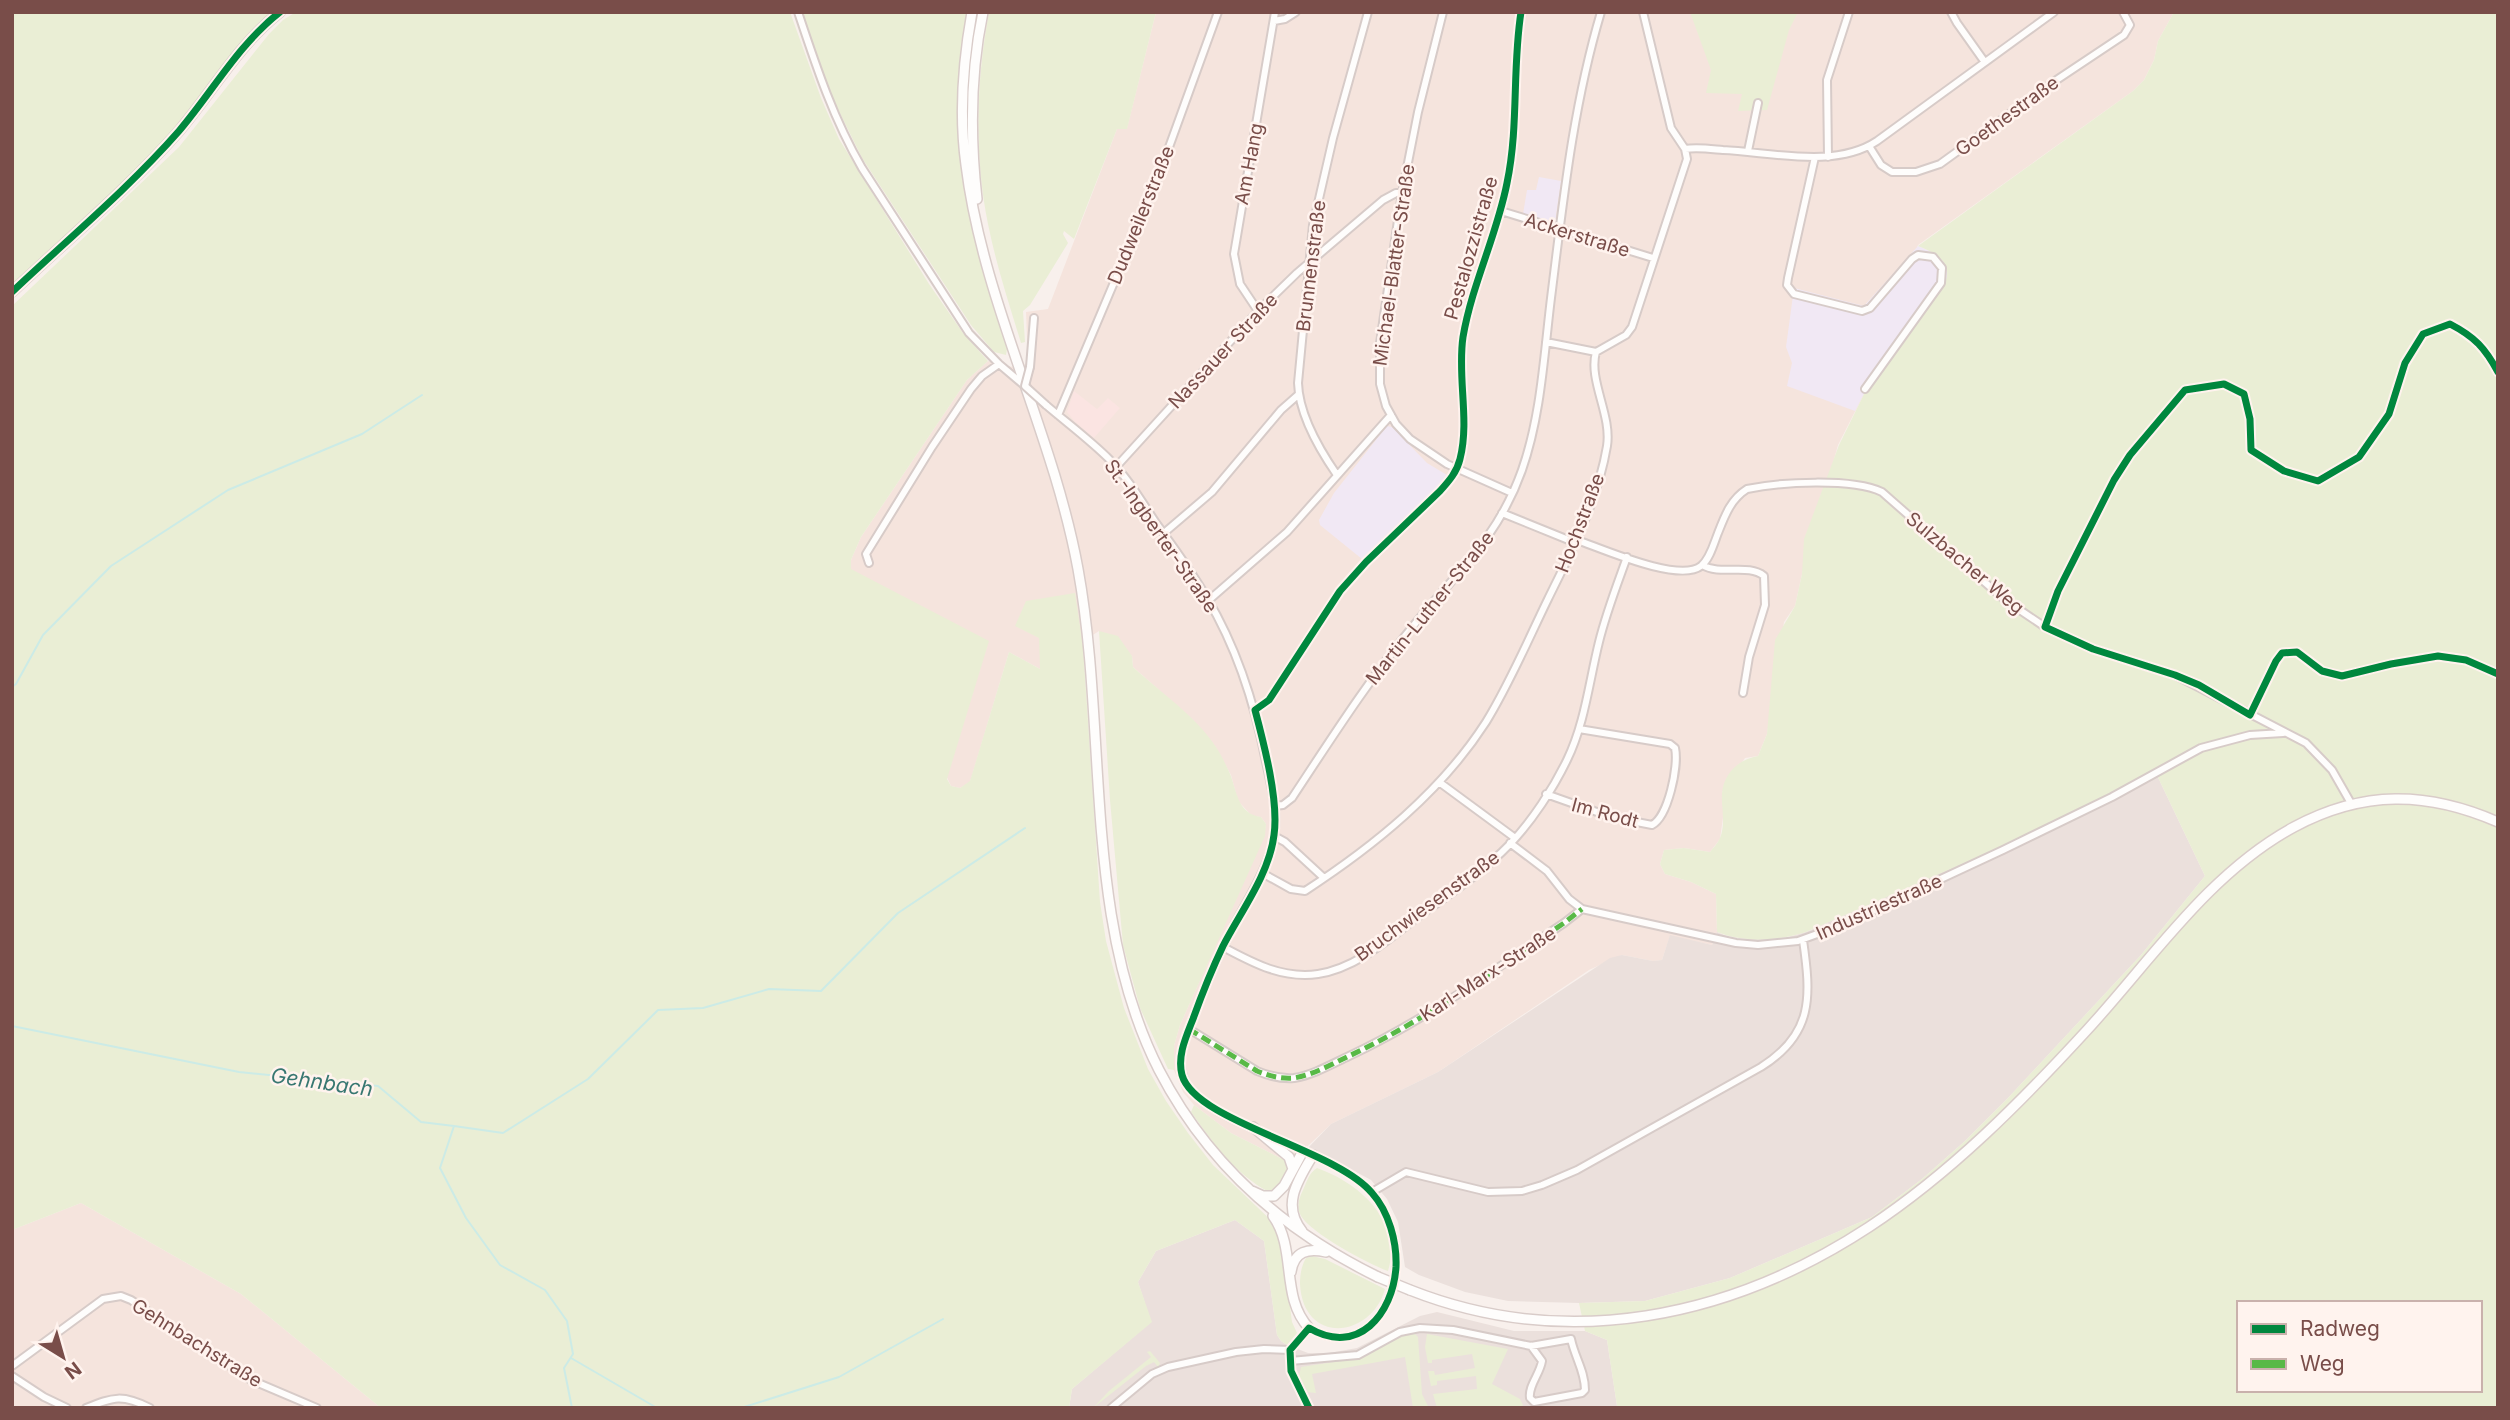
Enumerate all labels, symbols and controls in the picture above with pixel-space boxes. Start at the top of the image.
street label: Goethestraße [1951,71,2063,161]
street label: Am Hang [1230,121,1268,207]
street label: Dudweilerstraße [1103,142,1179,288]
street label: Michael-Blatter-Straße [1368,163,1420,367]
street label: Pestalozzistraße [1440,174,1502,322]
street label: Brunnenstraße [1292,199,1330,333]
street label: Ackerstraße [1521,208,1633,262]
street label: Nassauer Straße [1164,288,1282,414]
street label: St.-Ingberter-Straße [1099,455,1223,617]
street label: Hochstraße [1551,470,1609,576]
street label: Sulzbacher Weg [1901,507,2029,619]
street label: Martin-Luther-Straße [1361,527,1499,689]
street label: Im Rodt [1569,793,1641,833]
street label: Bruchwiesenstraße [1350,846,1504,966]
street label: Industriestraße [1812,869,1946,945]
street label: Karl-Marx-Straße [1416,922,1560,1026]
water label: Gehnbach [269,1062,375,1102]
street label: Gehnbachstraße [128,1294,266,1392]
legend [2237,1301,2482,1392]
text: Radweg [2300,1316,2380,1341]
north arrow [28,1322,98,1392]
text: Weg [2300,1351,2345,1376]
text: N [60,1357,86,1384]

